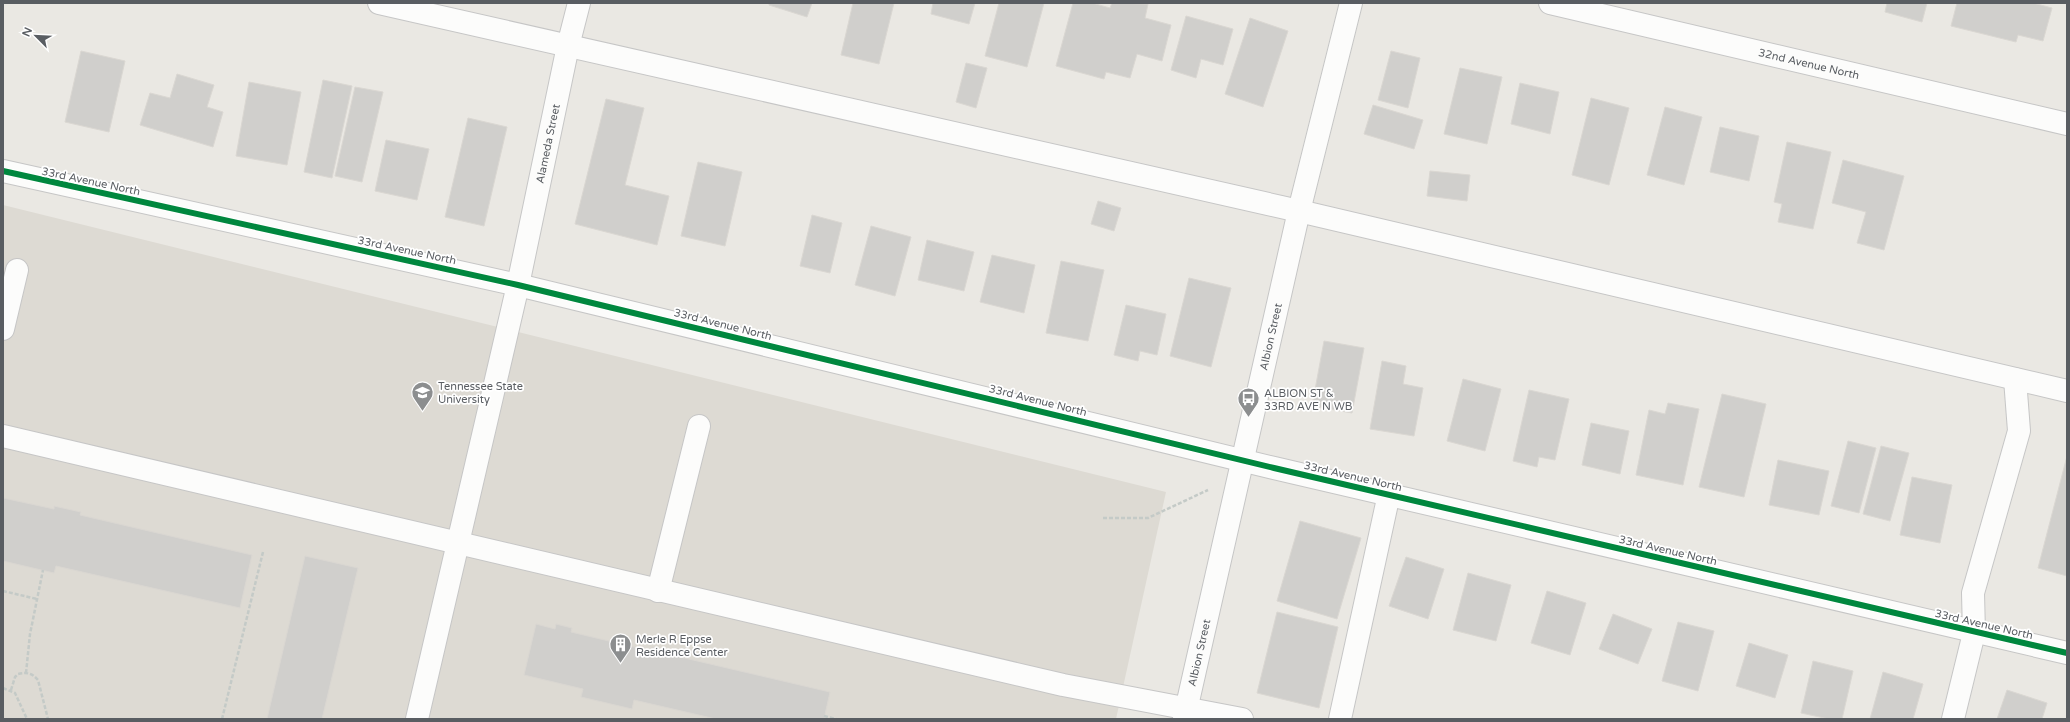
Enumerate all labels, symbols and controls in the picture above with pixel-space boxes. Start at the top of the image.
north arrow [16,16,56,56]
text: N [20,25,35,39]
street label: 32nd Avenue North [1757,46,1861,82]
street label: Alameda Street [533,103,563,185]
street label: 33rd Avenue North [40,165,141,198]
street label: 33rd Avenue North [356,234,457,267]
street label: Albion Street [1257,302,1285,372]
street label: 33rd Avenue North [673,306,773,343]
school or university icon: Tennessee State University [409,379,435,412]
place label: Tennessee State University [438,380,523,406]
street label: 33rd Avenue North [988,382,1088,419]
bus stop icon: ALBION ST & 33RD AVE N WB [1235,386,1261,419]
place label: ALBION ST & 33RD AVE N WB [1264,387,1353,413]
street label: 33rd Avenue North [1303,459,1403,494]
street label: 33rd Avenue North [1618,533,1718,568]
street label: 33rd Avenue North [1934,607,2034,642]
street label: Albion Street [1186,618,1213,688]
building icon: Merle R Eppse Residence Center [608,632,634,665]
place label: Merle R Eppse Residence Center [636,633,728,659]

